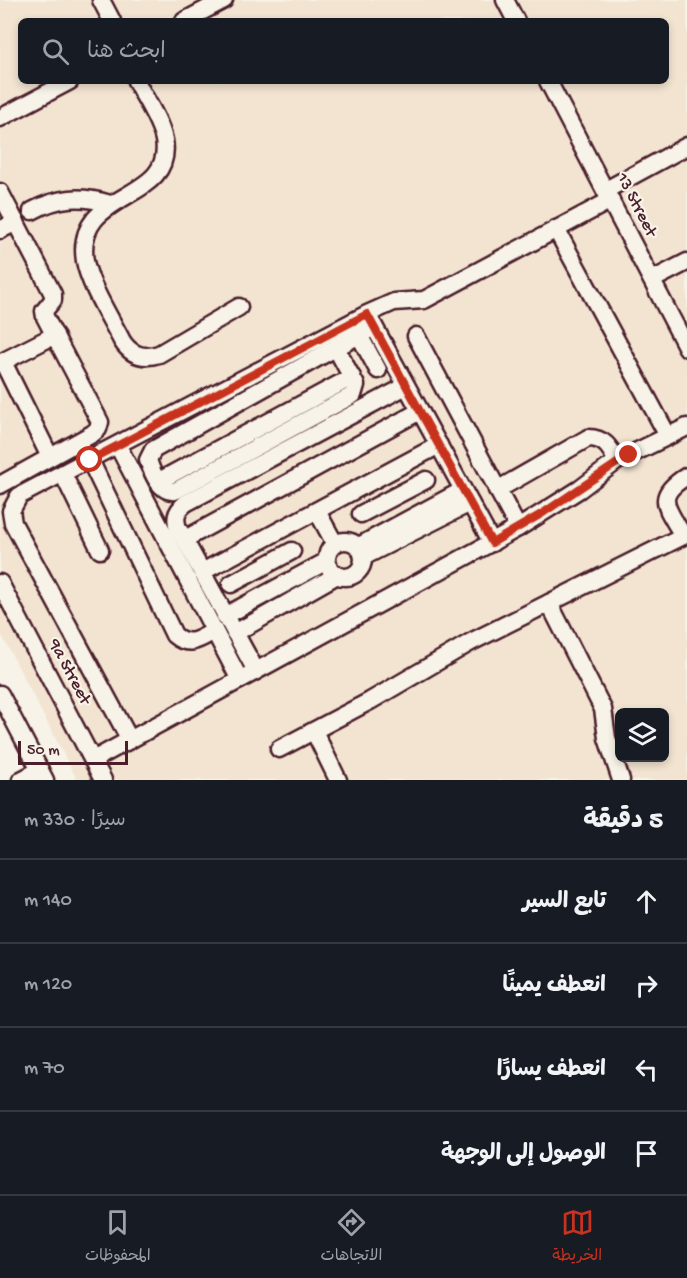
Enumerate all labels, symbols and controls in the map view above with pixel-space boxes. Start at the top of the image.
search box [18,18,669,84]
icon: search [39,35,72,68]
text: ابحث هنا [87,40,166,66]
street label: 13 Street [611,169,662,242]
route end [615,441,641,467]
route start [76,446,102,472]
street label: 9a Street [43,635,96,710]
map controls [615,708,669,762]
button: layers [615,708,669,762]
scale bar [18,738,128,766]
text: 50 m [27,742,60,761]
text: 5 دقيقة [583,807,663,838]
text: سيرًا · 330 m [24,810,126,833]
icon: ahead [630,885,663,918]
text: 140 m [24,890,72,913]
text: تابع السير [522,890,606,916]
icon: right [630,969,663,1002]
text: 120 m [24,974,72,997]
text: انعطف يمينًا [503,974,606,1000]
icon: left [630,1053,663,1086]
text: 70 m [24,1058,65,1081]
text: انعطف يسارًا [497,1058,606,1084]
icon: arrive [630,1137,663,1170]
text: الوصول إلى الوجهة [441,1142,606,1168]
tab: المحفوظات [85,1206,151,1269]
tab: الاتجاهات [321,1206,382,1269]
tab: الخريطة [552,1206,602,1269]

